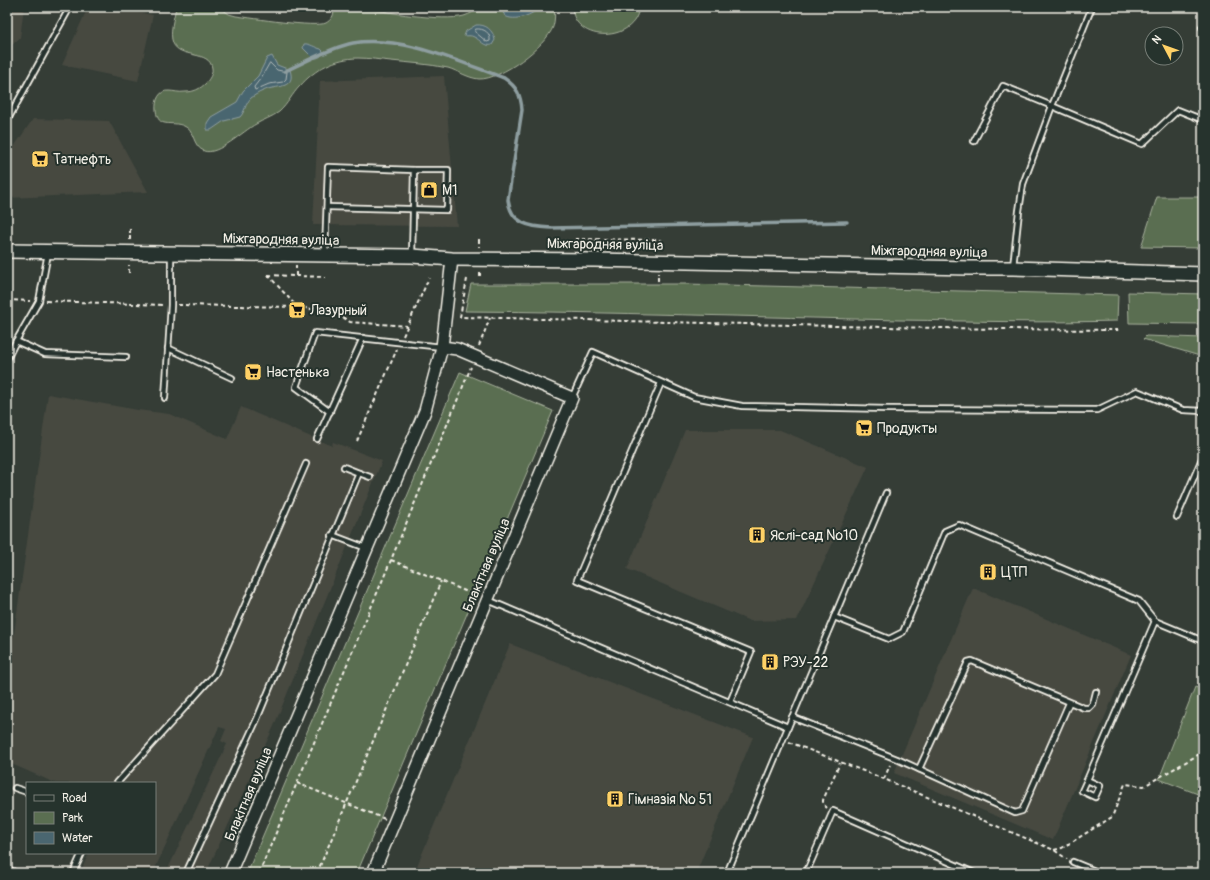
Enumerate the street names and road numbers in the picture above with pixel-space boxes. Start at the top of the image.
street label: Міжгародняя вуліца [223,230,339,249]
street label: Міжгародняя вуліца [547,235,663,254]
street label: Міжгародняя вуліца [871,242,987,261]
street label: Блакітная вуліца [459,516,514,615]
street label: Блакітная вуліца [221,745,276,844]

